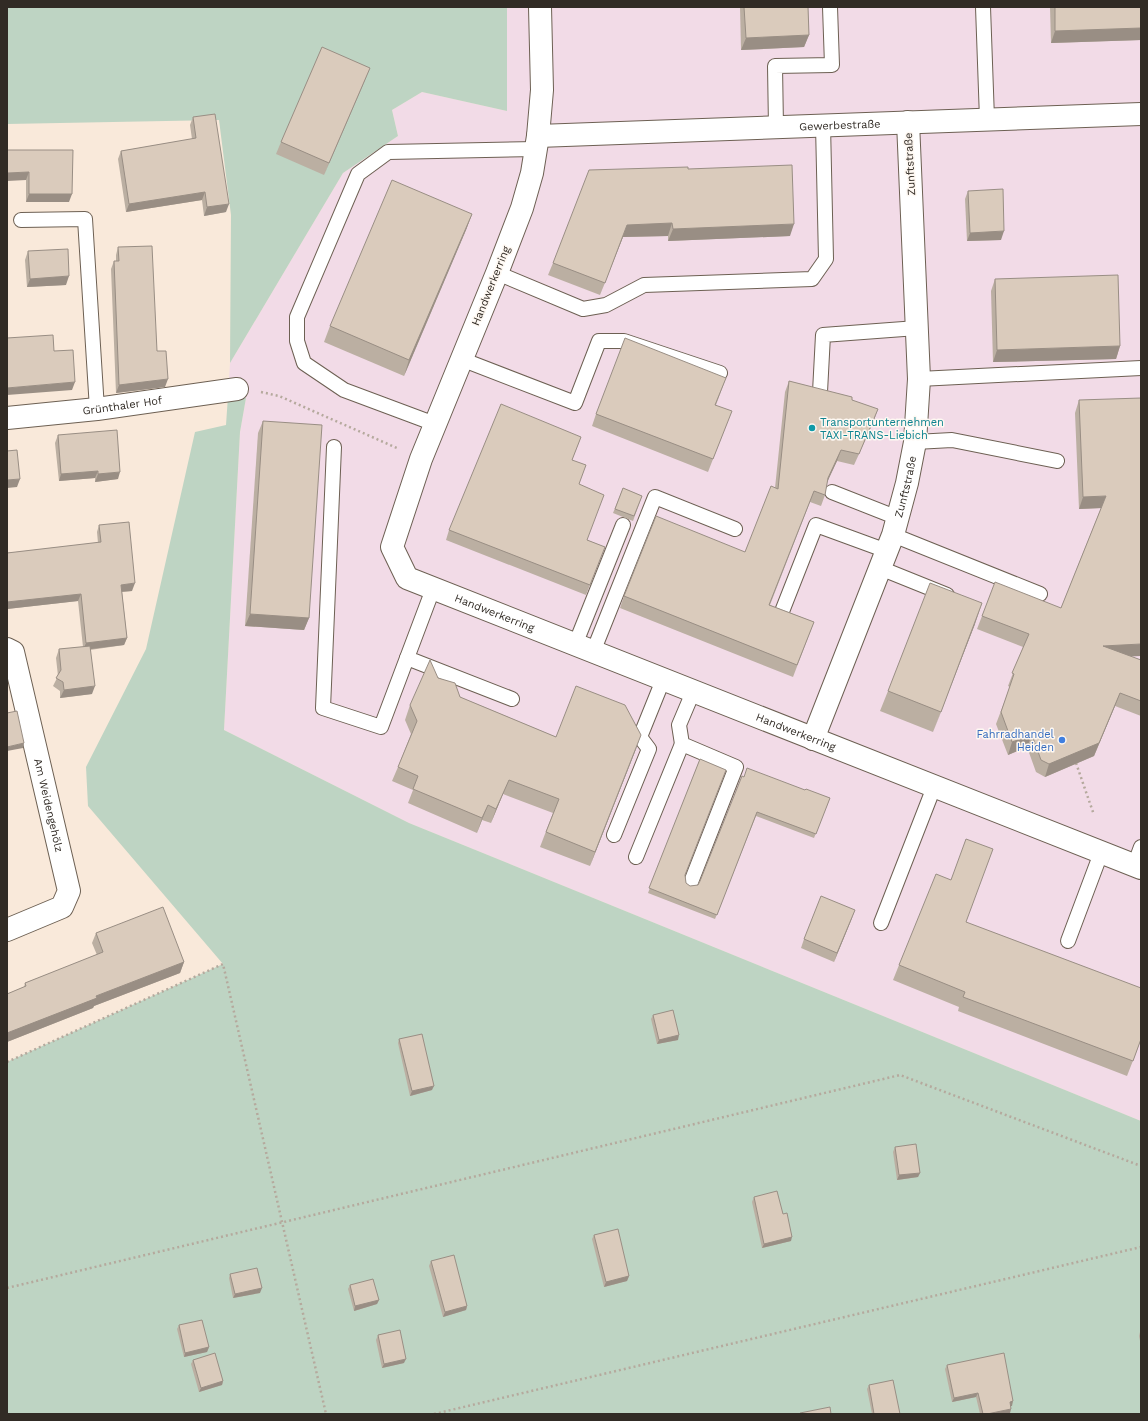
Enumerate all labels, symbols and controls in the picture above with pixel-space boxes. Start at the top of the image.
street label: Gewerbestraße [799,117,881,133]
street label: Zunftstraße [902,132,918,196]
street label: Handwerkerring [469,244,513,328]
street label: Grünthaler Hof [82,393,164,417]
place label: Transportunternehmen TAXI-TRANS-Liebich [820,416,944,442]
marker: Transportunternehmen TAXI-TRANS-Liebich [807,423,817,433]
street label: Zunftstraße [892,455,919,519]
street label: Handwerkerring [453,591,537,634]
street label: Handwerkerring [754,710,838,753]
place label: Fahrradhandel Heiden [976,728,1055,754]
marker: Fahrradhandel Heiden [1057,735,1067,745]
street label: Am Weidengehölz [32,757,66,853]

